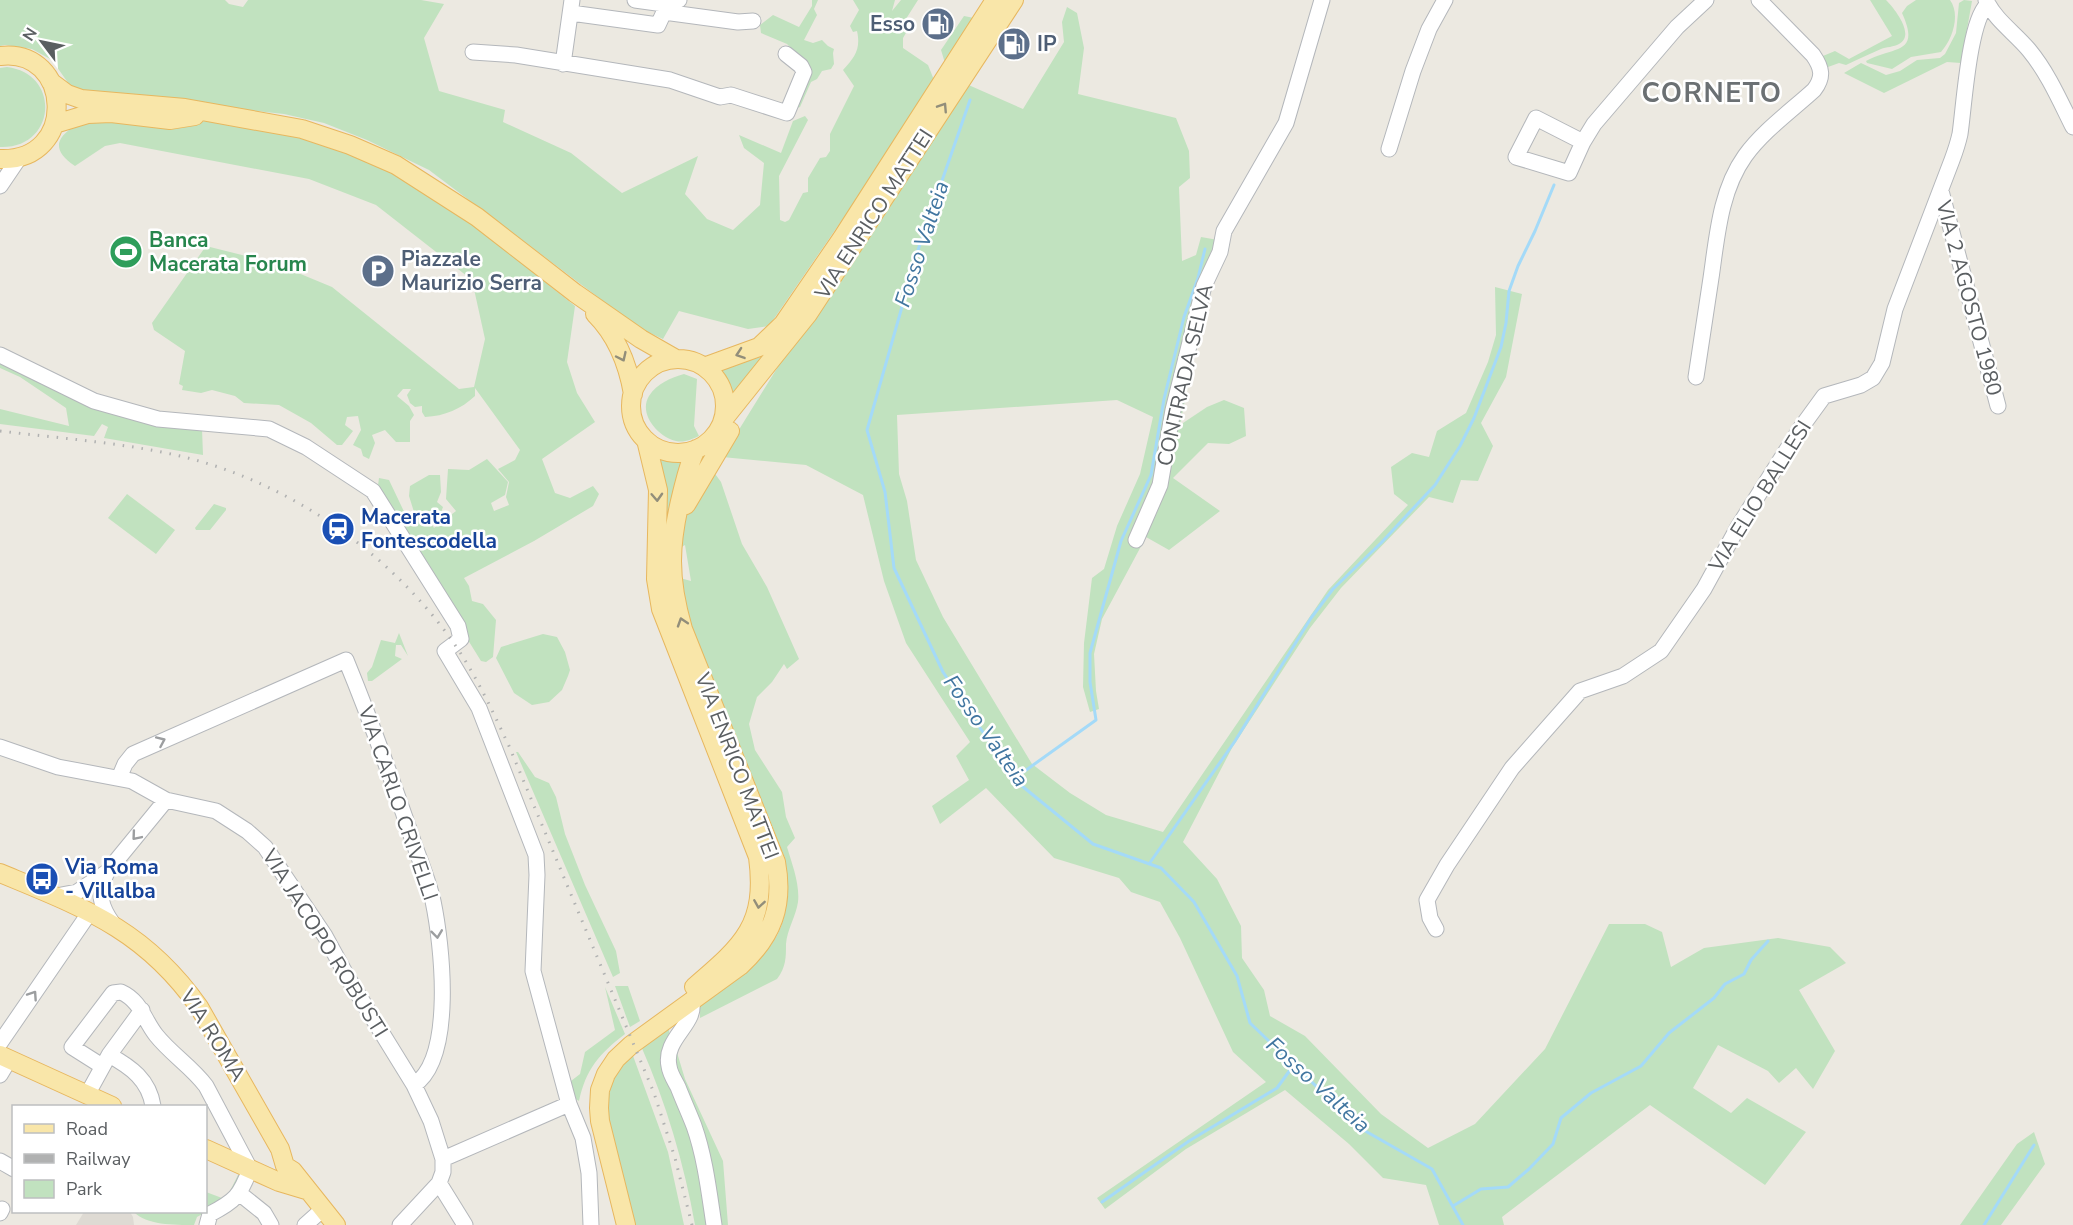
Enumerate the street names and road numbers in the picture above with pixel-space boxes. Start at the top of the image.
street label: VIA ENRICO MATTEI [808,123,940,305]
street label: VIA 2 AGOSTO 1980 [1929,196,2009,399]
street label: CONTRADA SELVA [1150,281,1220,469]
street label: VIA ELIO BALLESI [1702,415,1818,578]
street label: VIA ENRICO MATTEI [688,668,786,863]
street label: VIA CARLO CRIVELLI [351,701,444,904]
street label: VIA JACOPO ROBUSTI [255,843,394,1042]
street label: VIA ROMA [173,983,252,1086]

